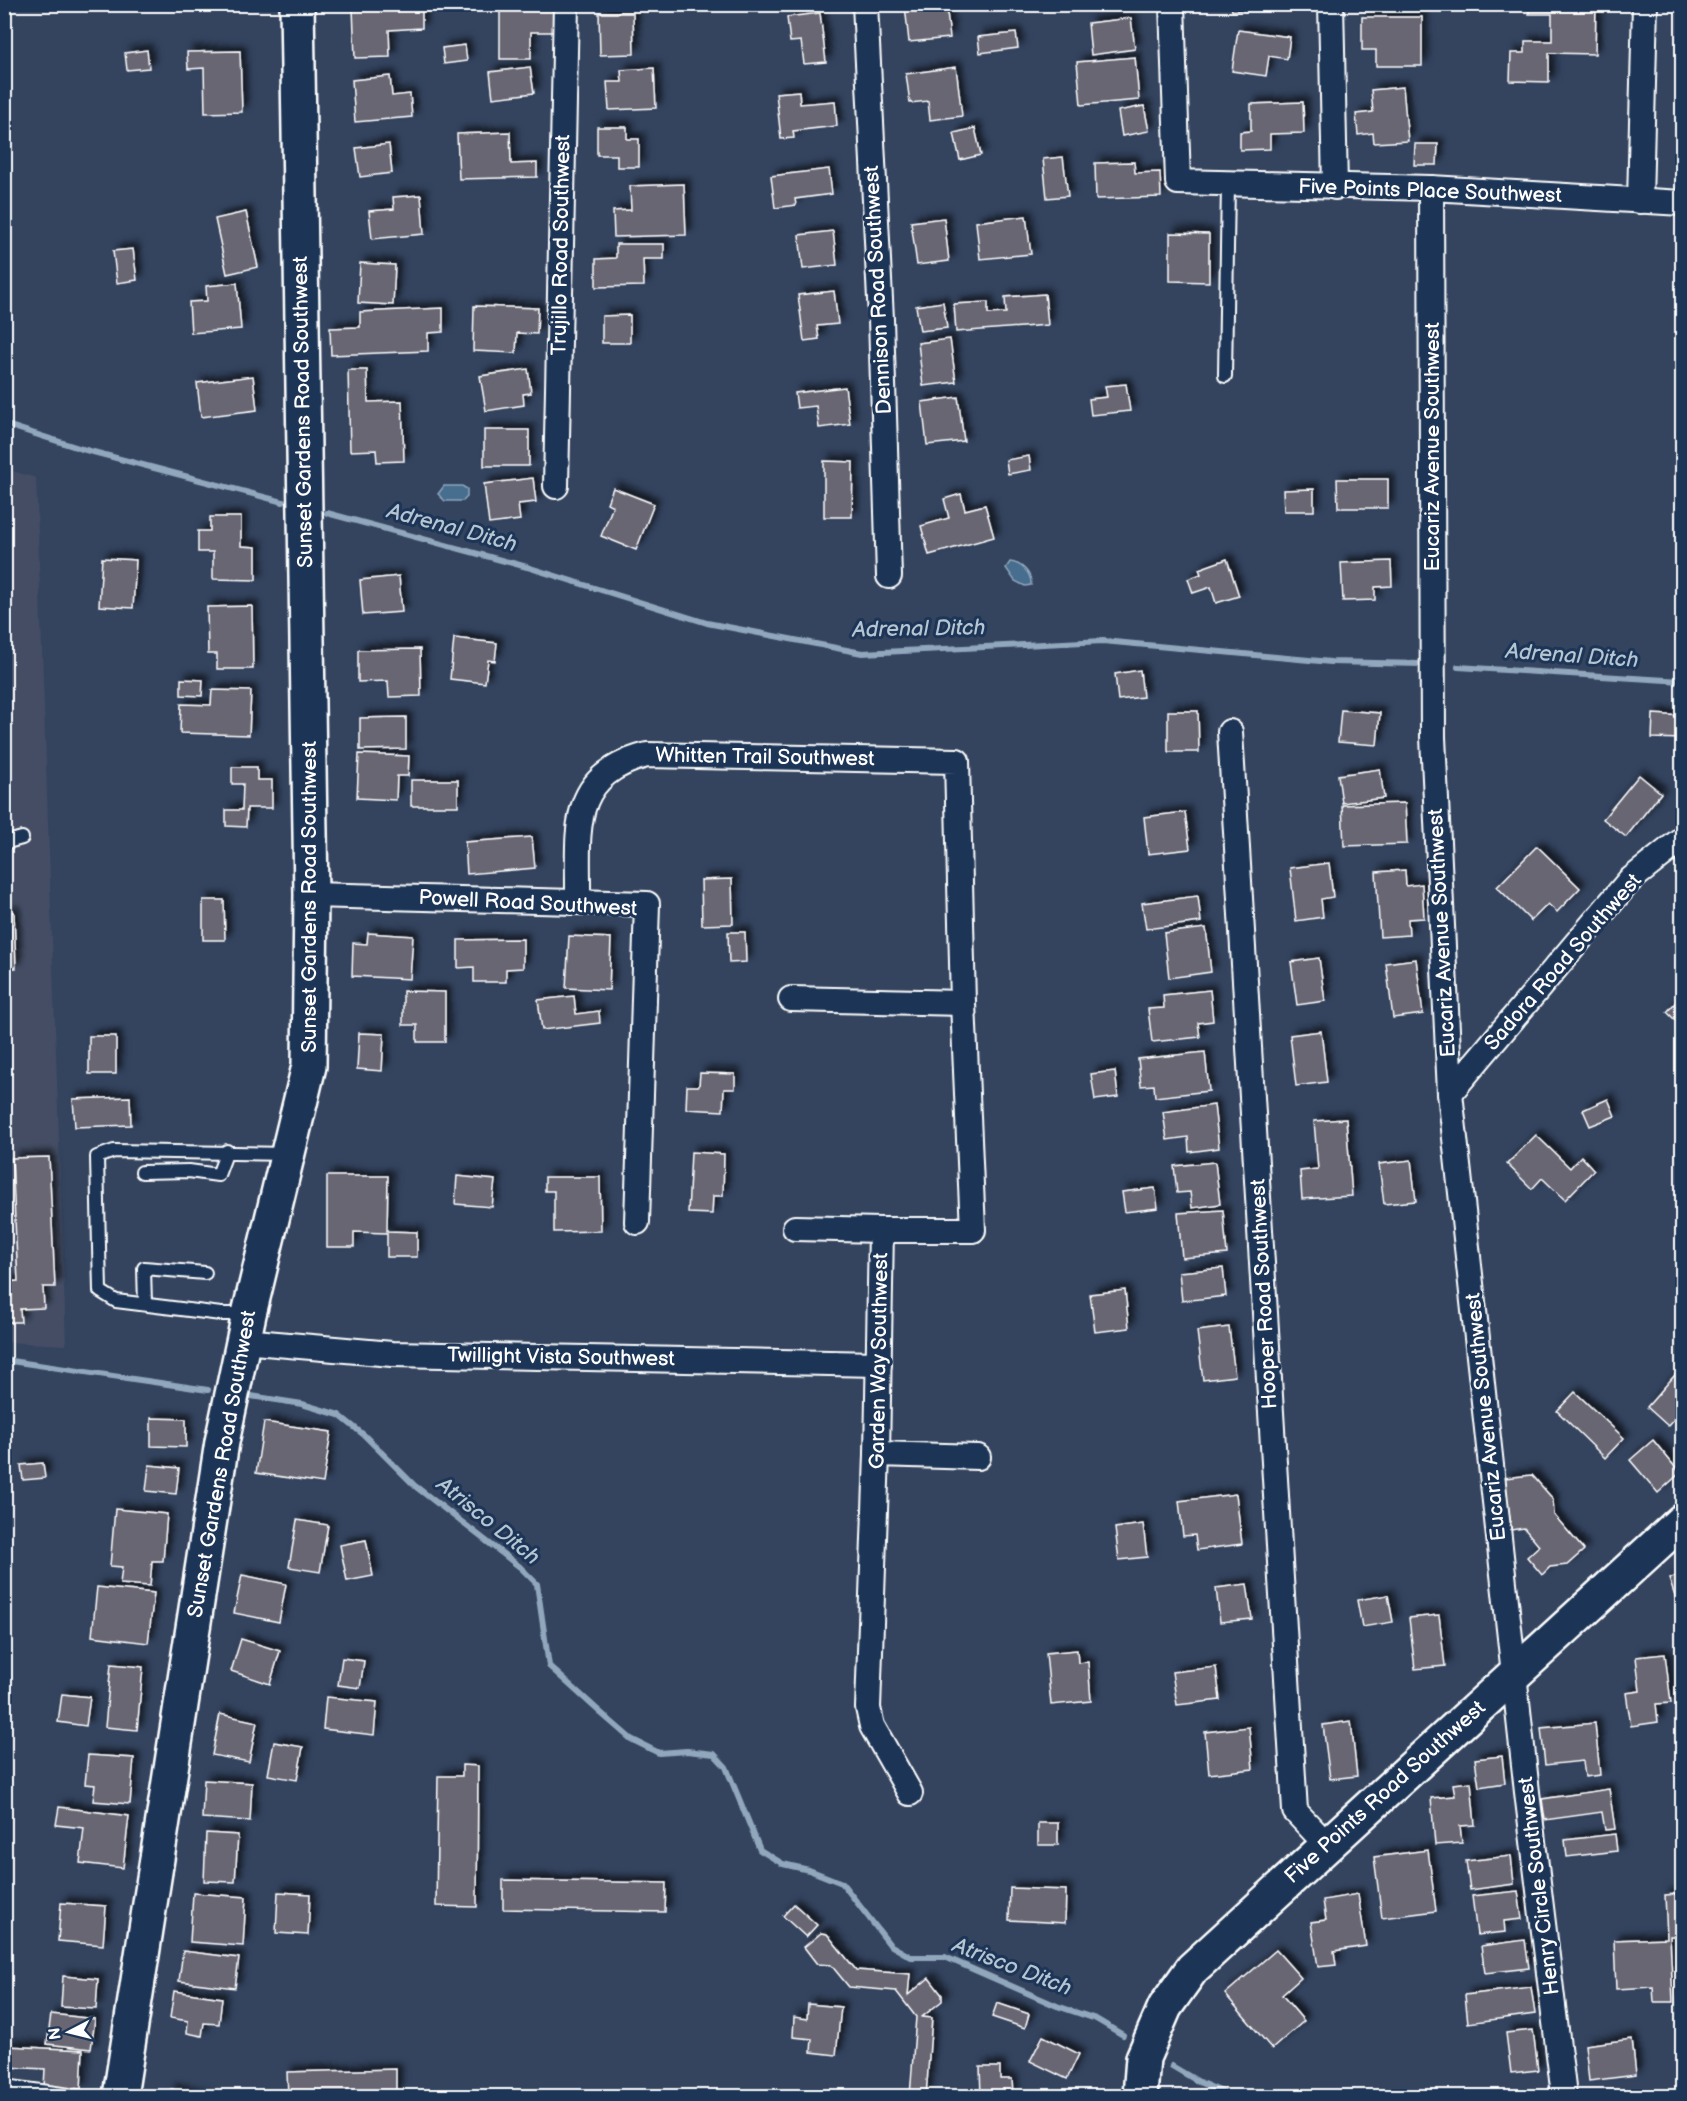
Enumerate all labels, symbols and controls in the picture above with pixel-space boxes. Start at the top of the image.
street label: Trujillo Road Southwest [547,134,575,356]
street label: Dennison Road Southwest [859,164,897,415]
street label: Five Points Place Southwest [1298,174,1563,208]
street label: Sunset Gardens Road Southwest [288,255,318,568]
street label: Eucariz Avenue Southwest [1420,322,1445,572]
water label: Adrenal Ditch [383,497,520,558]
water label: Adrenal Ditch [851,614,986,644]
water label: Adrenal Ditch [1504,638,1639,674]
street label: Sunset Gardens Road Southwest [297,741,322,1053]
street label: Whitten Trail Southwest [655,743,875,771]
street label: Eucariz Avenue Southwest [1423,807,1461,1058]
street label: Sadora Road Southwest [1479,868,1647,1056]
street label: Powell Road Southwest [418,885,638,921]
street label: Hooper Road Southwest [1245,1178,1283,1410]
street label: Garden Way Southwest [865,1252,893,1469]
street label: Eucariz Avenue Southwest [1460,1291,1511,1542]
street label: Sunset Gardens Road Southwest [183,1308,261,1620]
street label: Twillight Vista Southwest [447,1343,676,1371]
water label: Atrisco Ditch [430,1470,545,1571]
street label: Five Points Road Southwest [1280,1695,1491,1889]
street label: Henry Circle Southwest [1513,1775,1565,1997]
water label: Atrisco Ditch [948,1932,1075,2002]
north arrow [39,2002,99,2062]
text: N [45,2027,66,2041]

